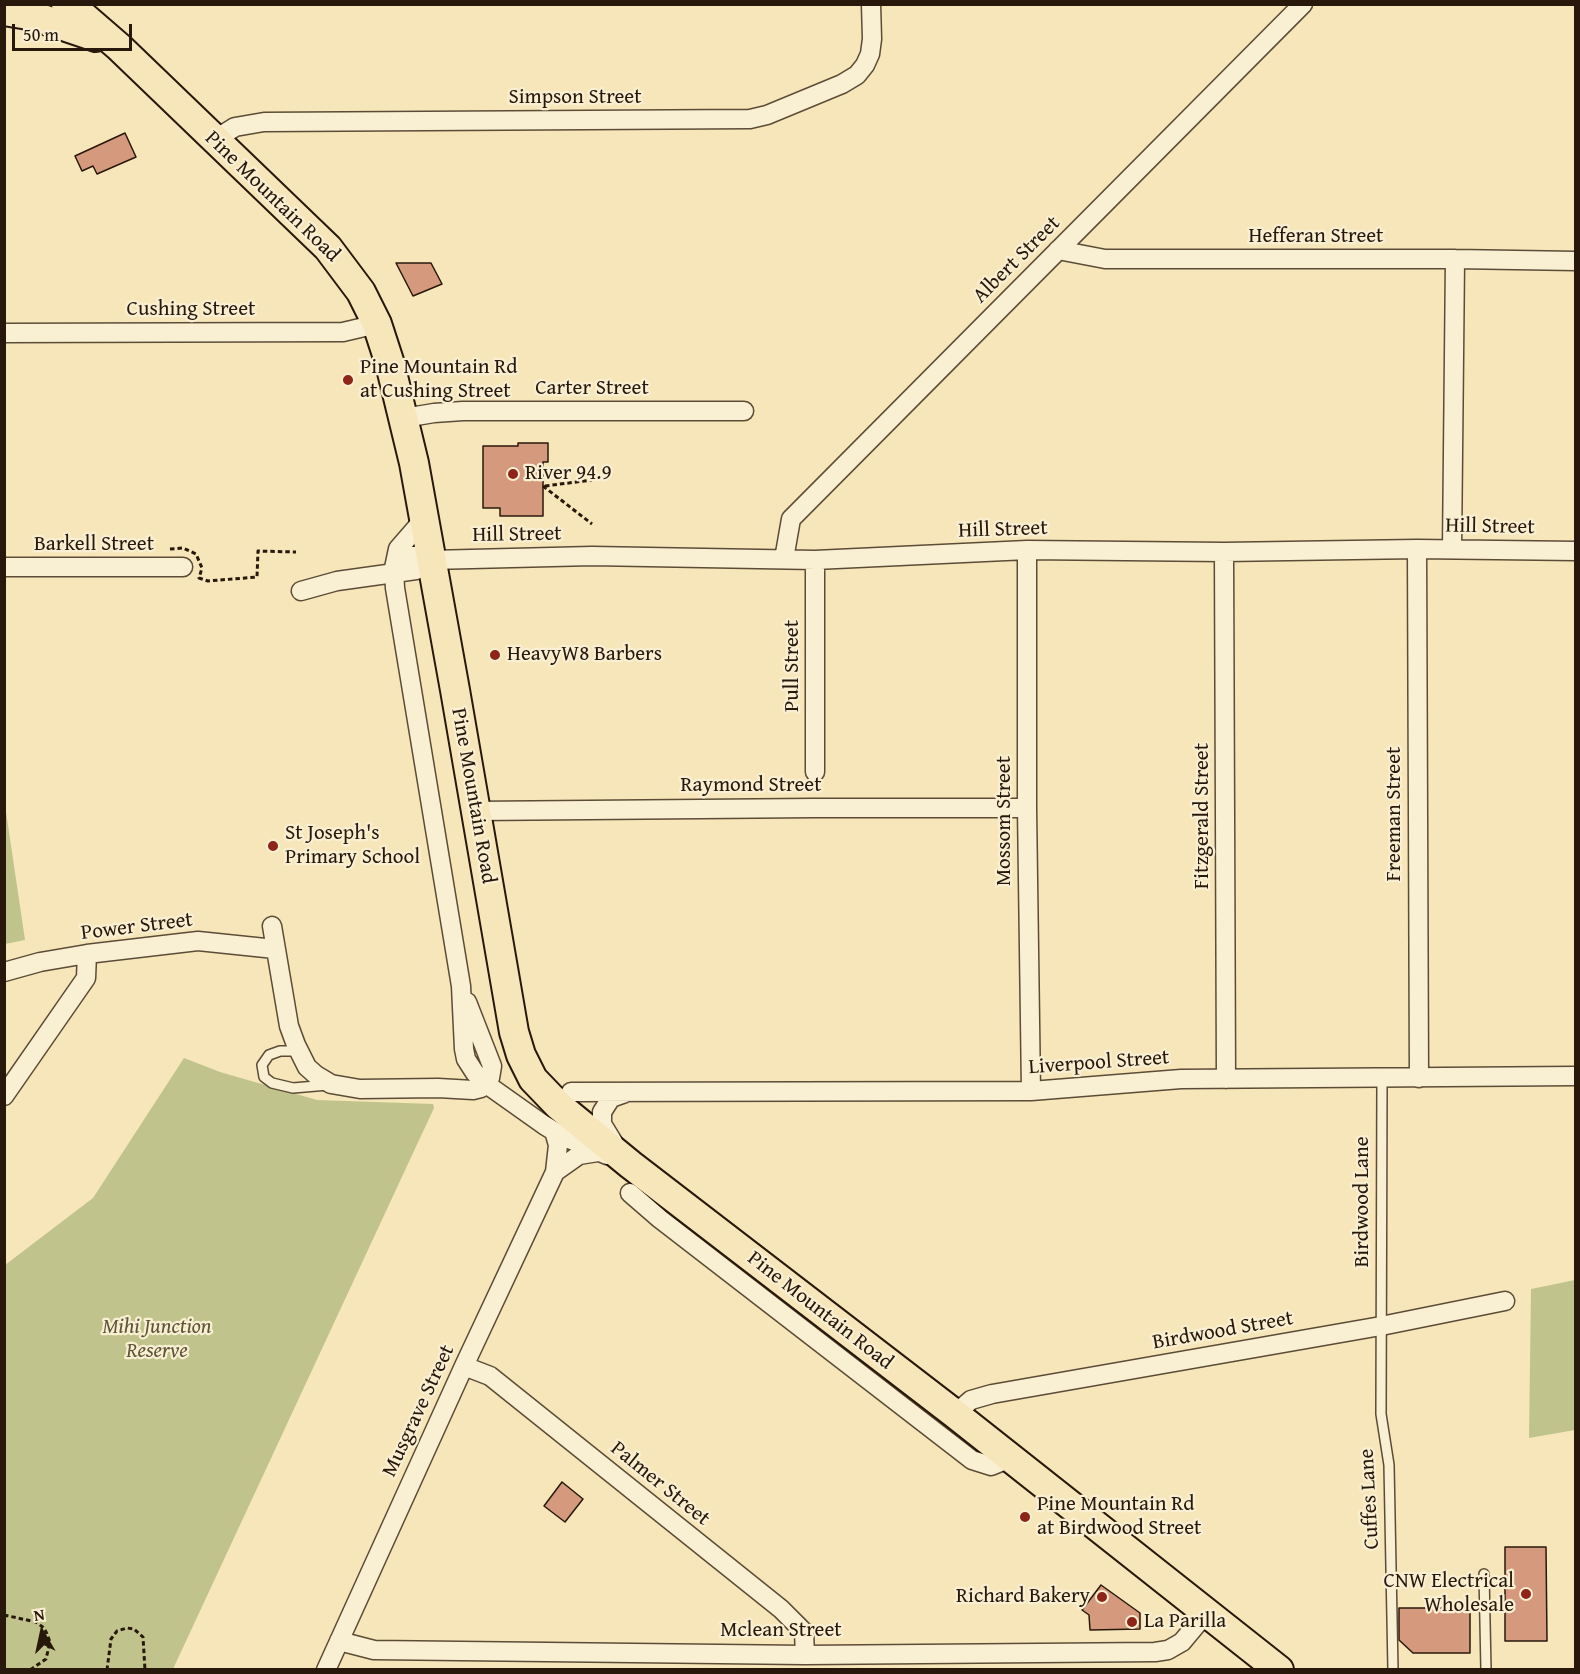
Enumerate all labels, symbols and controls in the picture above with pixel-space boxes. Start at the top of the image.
scale bar [15,12,135,50]
text: 50 m [23,21,59,48]
street label: Simpson Street [508,85,642,111]
street label: Pine Mountain Road [199,126,345,268]
street label: Albert Street [968,211,1066,309]
street label: Hefferan Street [1248,224,1384,250]
street label: Cushing Street [127,297,255,323]
place label: Pine Mountain Rd at Cushing Street [360,355,517,405]
marker: Pine Mountain Rd at Cushing Street [341,373,355,387]
street label: Carter Street [535,376,649,402]
place label: River 94.9 [525,461,612,487]
marker: River 94.9 [506,467,520,481]
street label: Hill Street [1445,514,1535,540]
street label: Hill Street [958,516,1048,544]
street label: Hill Street [472,522,562,548]
street label: Barkell Street [34,532,154,558]
street label: Pull Street [780,620,806,712]
place label: HeavyW8 Barbers [507,642,662,668]
marker: HeavyW8 Barbers [488,648,502,662]
street label: Pine Mountain Road [445,706,501,886]
street label: Fitzgerald Street [1190,743,1216,889]
street label: Freeman Street [1382,747,1408,881]
street label: Mossom Street [992,756,1018,886]
street label: Raymond Street [680,773,822,799]
place label: St Joseph's Primary School [285,821,420,871]
marker: St Joseph's Primary School [266,839,280,853]
street label: Power Street [80,908,194,946]
street label: Liverpool Street [1028,1046,1170,1080]
street label: Birdwood Lane [1350,1136,1376,1268]
street label: Pine Mountain Road [742,1246,898,1376]
street label: Birdwood Street [1151,1306,1295,1356]
park label: Mihi Junction Reserve [103,1315,211,1365]
street label: Musgrave Street [377,1341,461,1481]
street label: Palmer Street [605,1436,715,1532]
street label: Cuffes Lane [1355,1448,1385,1550]
place label: Pine Mountain Rd at Birdwood Street [1037,1492,1201,1542]
marker: Pine Mountain Rd at Birdwood Street [1018,1510,1032,1524]
place label: CNW Electrical Wholesale [1384,1569,1514,1619]
place label: Richard Bakery [956,1584,1090,1610]
marker: CNW Electrical Wholesale [1519,1587,1533,1601]
marker: Richard Bakery [1095,1590,1109,1604]
north arrow [12,1602,72,1662]
text: N [32,1602,46,1627]
place label: La Parilla [1144,1609,1226,1635]
marker: La Parilla [1125,1615,1139,1629]
street label: Mclean Street [720,1618,842,1644]

